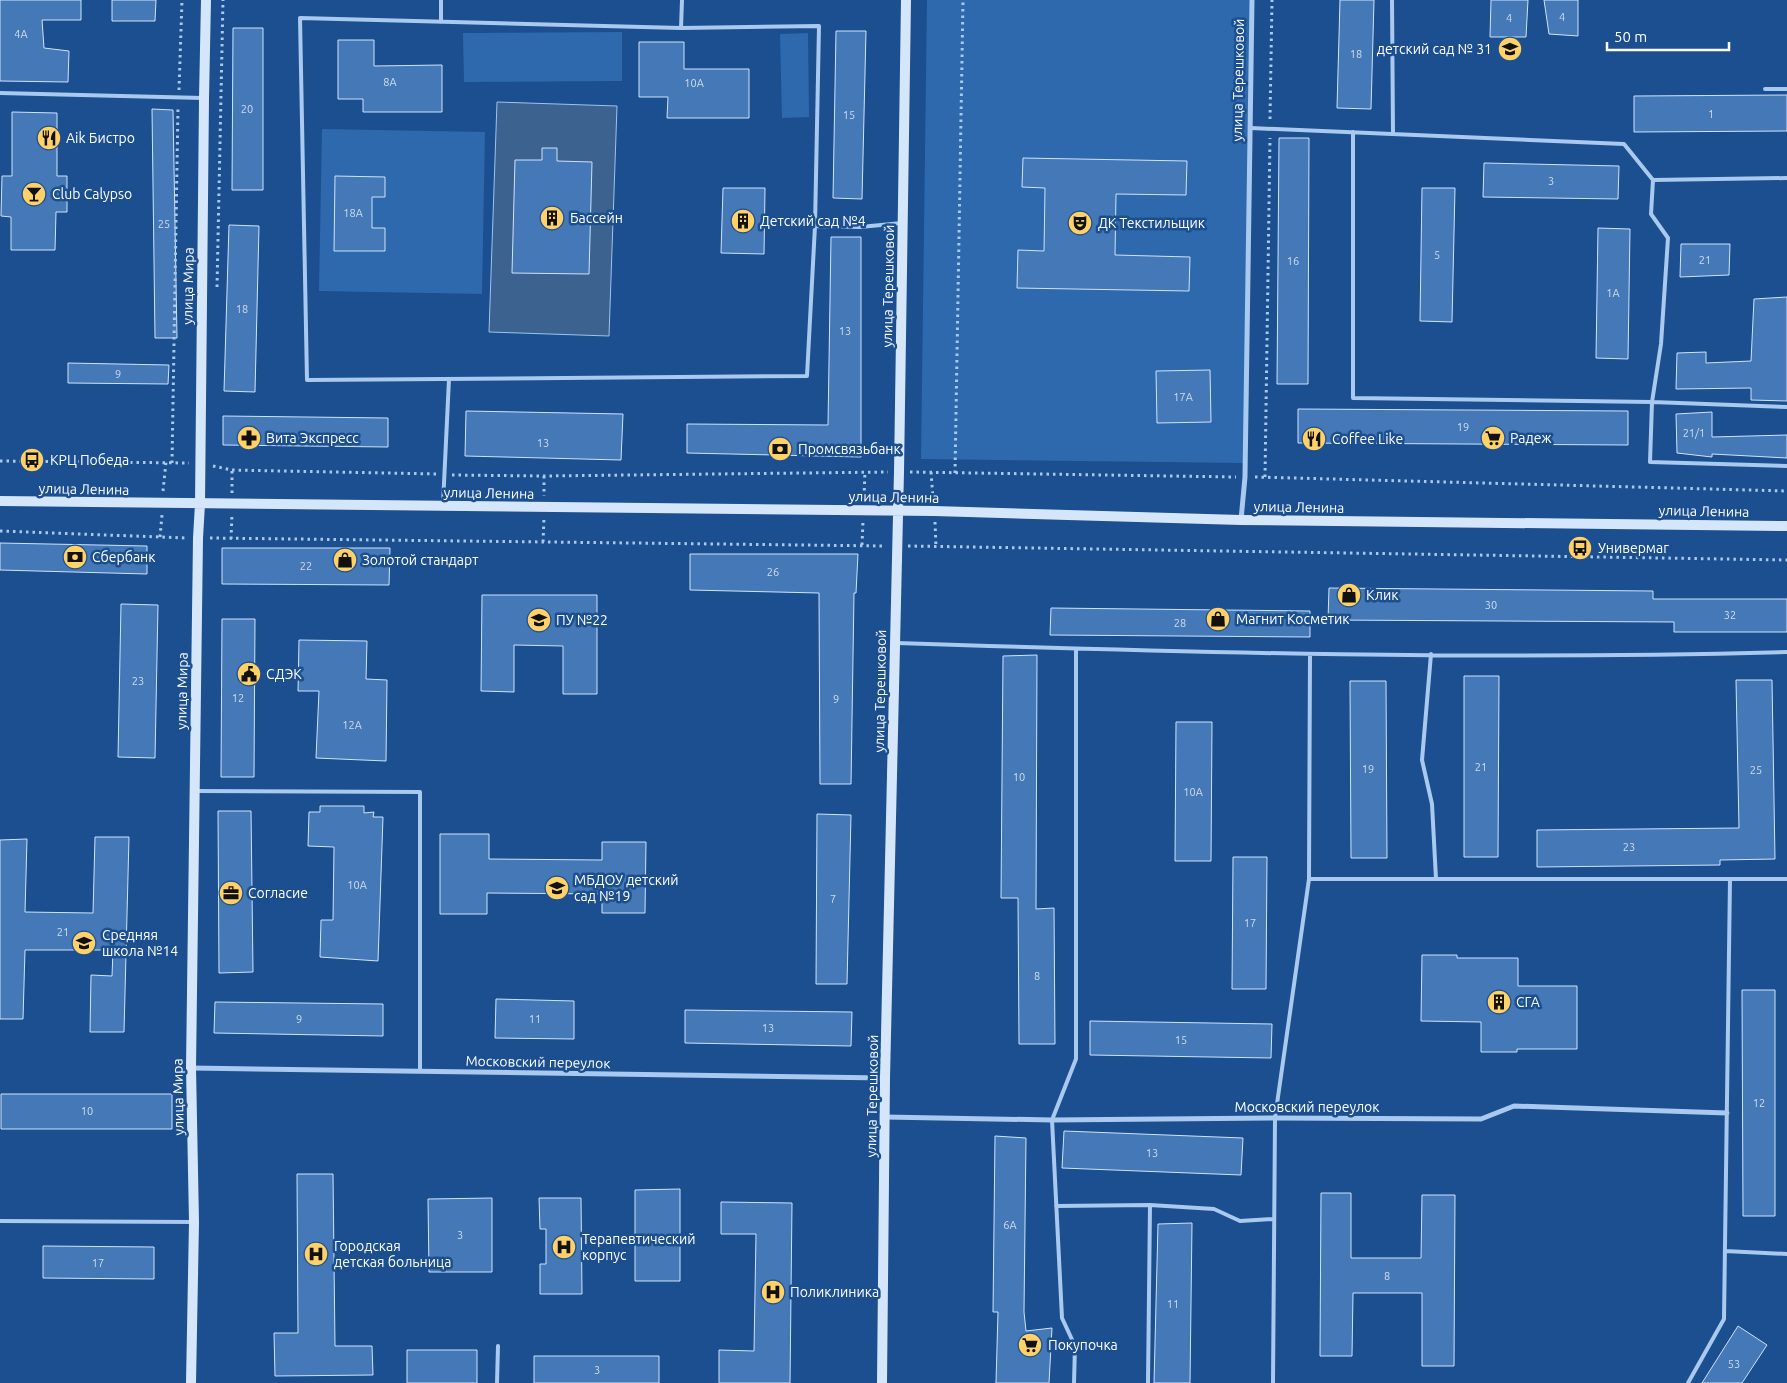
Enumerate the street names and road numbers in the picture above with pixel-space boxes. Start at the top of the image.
street label: улица Терешковой [1229,18,1247,142]
street label: улица Терешковой [879,224,897,348]
street label: улица Мира [179,247,197,325]
street label: улица Ленина [38,480,130,498]
street label: улица Ленина [443,484,535,502]
street label: улица Ленина [848,488,940,506]
street label: улица Ленина [1253,498,1345,516]
street label: улица Ленина [1658,502,1750,520]
street label: улица Терешковой [871,629,889,753]
street label: улица Мира [173,652,191,730]
street label: улица Терешковой [863,1034,881,1158]
street label: Московский переулок [465,1053,611,1071]
street label: улица Мира [169,1058,187,1136]
street label: Московский переулок [1235,1099,1380,1115]

